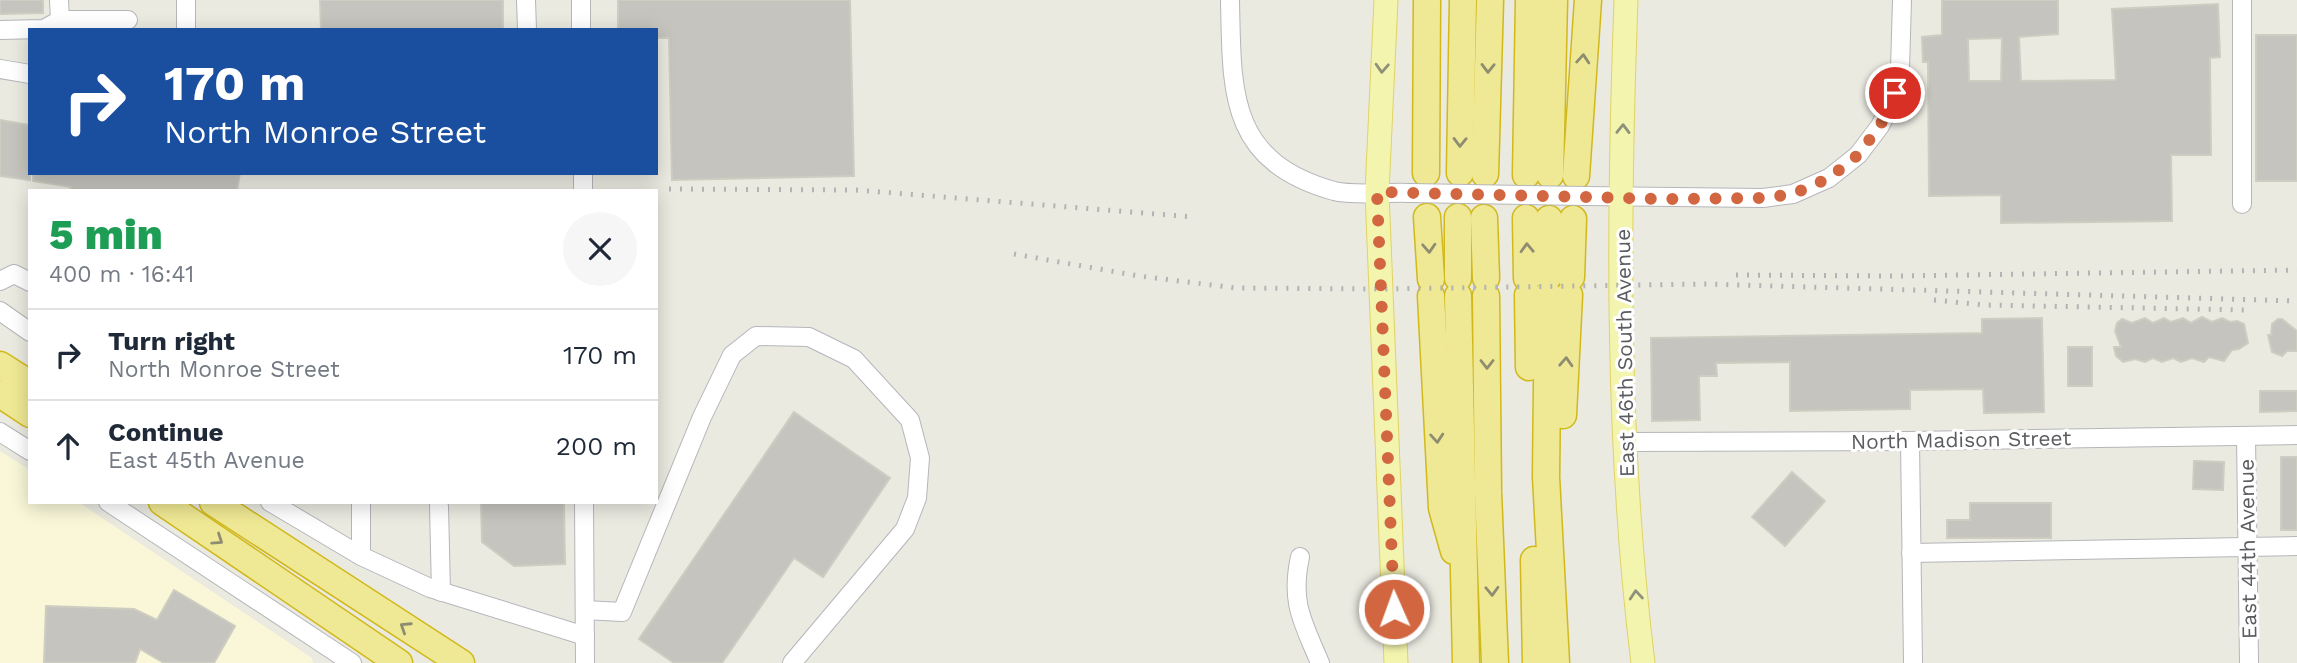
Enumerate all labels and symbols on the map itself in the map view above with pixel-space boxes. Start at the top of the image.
one-way arrow [1575,53,1590,64]
one-way arrow [1375,63,1390,74]
one-way arrow [1480,63,1495,74]
pin [1865,63,1925,123]
one-way arrow [1615,123,1630,134]
one-way arrow [1452,137,1468,147]
street label: East 46th South Avenue [1610,229,1639,477]
one-way arrow [1519,242,1534,253]
one-way arrow [1421,243,1436,254]
one-way arrow [1558,357,1573,368]
one-way arrow [1479,359,1495,370]
street label: North Madison Street [1851,425,2072,454]
one-way arrow [1429,433,1444,444]
street label: East 44th Avenue [2233,459,2262,639]
one-way arrow [211,532,224,545]
position arrow [1357,572,1431,646]
one-way arrow [1484,586,1499,597]
one-way arrow [1629,589,1644,600]
one-way arrow [400,622,413,635]

